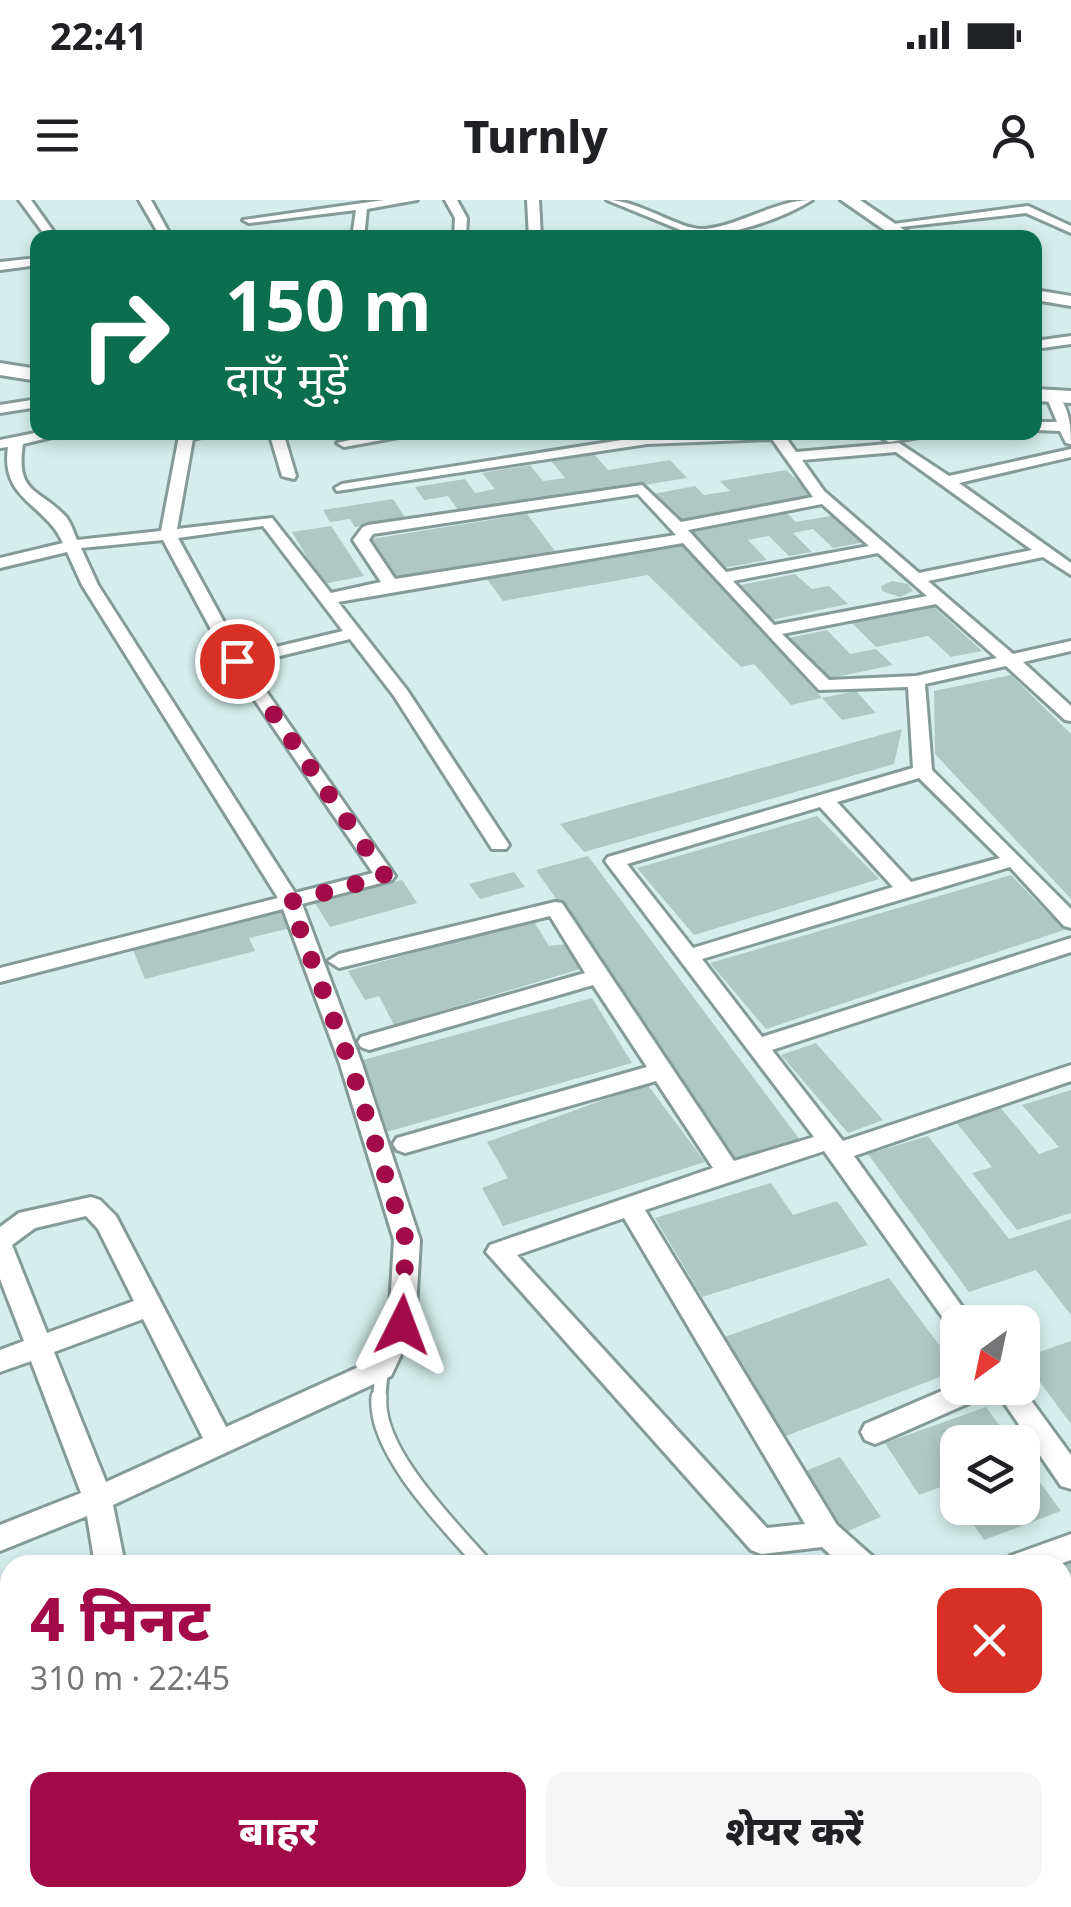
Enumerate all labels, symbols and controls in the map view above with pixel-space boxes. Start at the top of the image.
text: 22:41 [50,9,148,61]
text: Turnly [463,105,608,166]
icon: menu [30,108,85,163]
icon: person [986,108,1041,163]
text: 150 m [225,256,432,352]
icon: right [60,270,190,400]
text: दाएँ मुड़ें [225,347,348,408]
pin [195,619,280,704]
icon: arrive [210,634,265,689]
position arrow [350,1273,454,1377]
north arrow [940,1305,1040,1405]
map controls [940,1305,1040,1525]
button: layers [940,1425,1040,1525]
text: 4 मिनट [30,1577,209,1659]
button: close [937,1588,1042,1693]
text: 310 m · 22:45 [30,1656,230,1699]
button: बाहर [30,1772,526,1887]
button: शेयर करें [546,1772,1042,1887]

